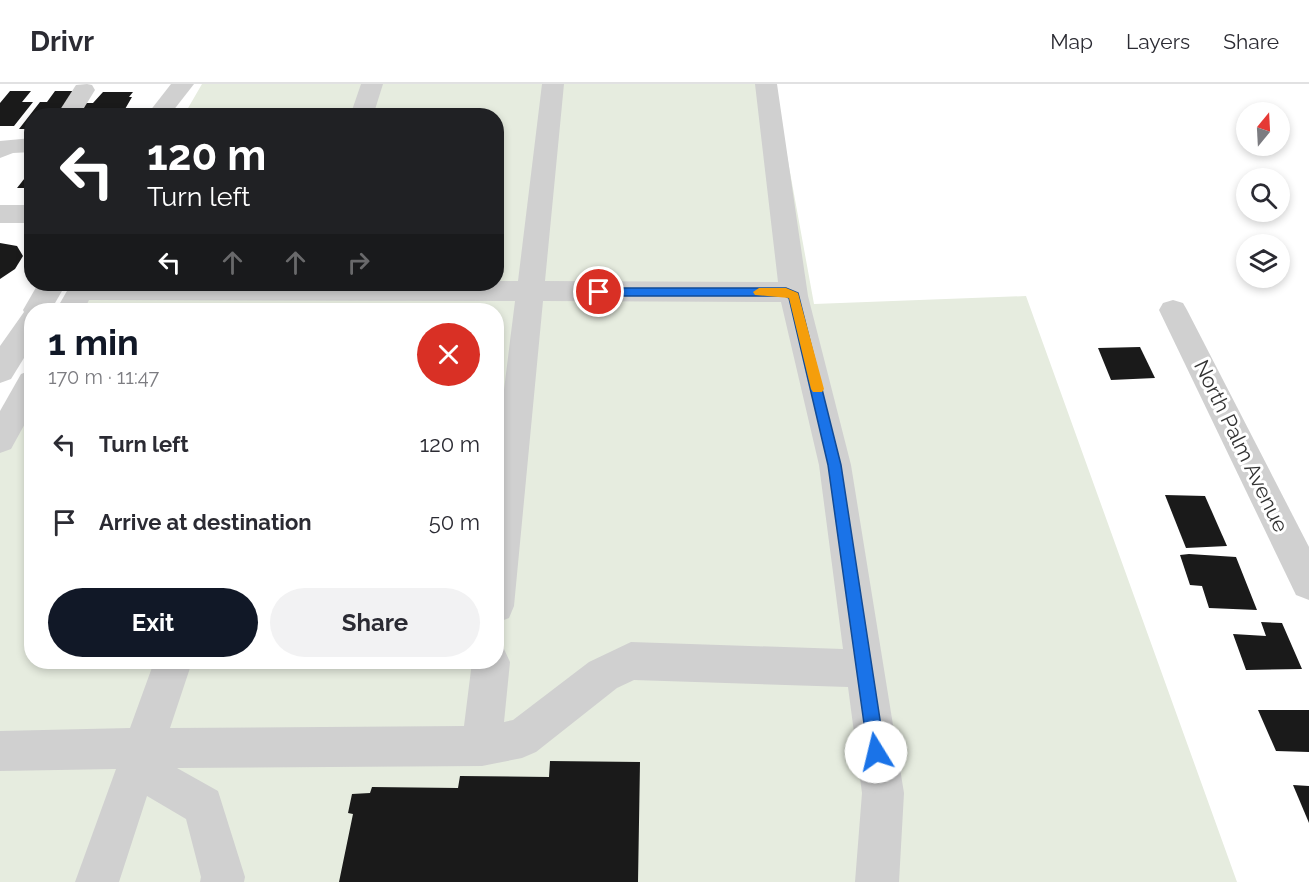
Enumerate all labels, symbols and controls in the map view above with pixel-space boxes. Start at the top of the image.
text: Drivr [30,25,94,58]
text: Map [1050,29,1093,54]
text: Layers [1126,29,1190,54]
text: Share [1223,29,1279,54]
north arrow [1236,102,1290,156]
map controls [1236,102,1290,288]
text: 120 m [147,131,266,180]
icon: left [48,132,126,210]
button: search [1236,168,1290,222]
text: Turn left [147,181,250,212]
button: layers [1236,234,1290,288]
icon: left [153,246,186,279]
icon: ahead [216,246,249,279]
icon: ahead [279,246,312,279]
icon: right [342,246,375,279]
pin [573,266,624,317]
icon: arrive [582,275,615,308]
text: 1 min [48,321,139,363]
button: close [417,323,480,386]
street label: North Palm Avenue [1189,356,1294,536]
text: 170 m · 11:47 [48,365,159,389]
icon: left [48,428,81,461]
text: Turn left [99,431,189,457]
text: 120 m [420,431,480,457]
icon: arrive [48,506,81,539]
text: Arrive at destination [99,509,312,535]
text: 50 m [429,509,480,535]
button: Exit [48,588,258,657]
button: Share [270,588,480,657]
position arrow [844,720,908,784]

